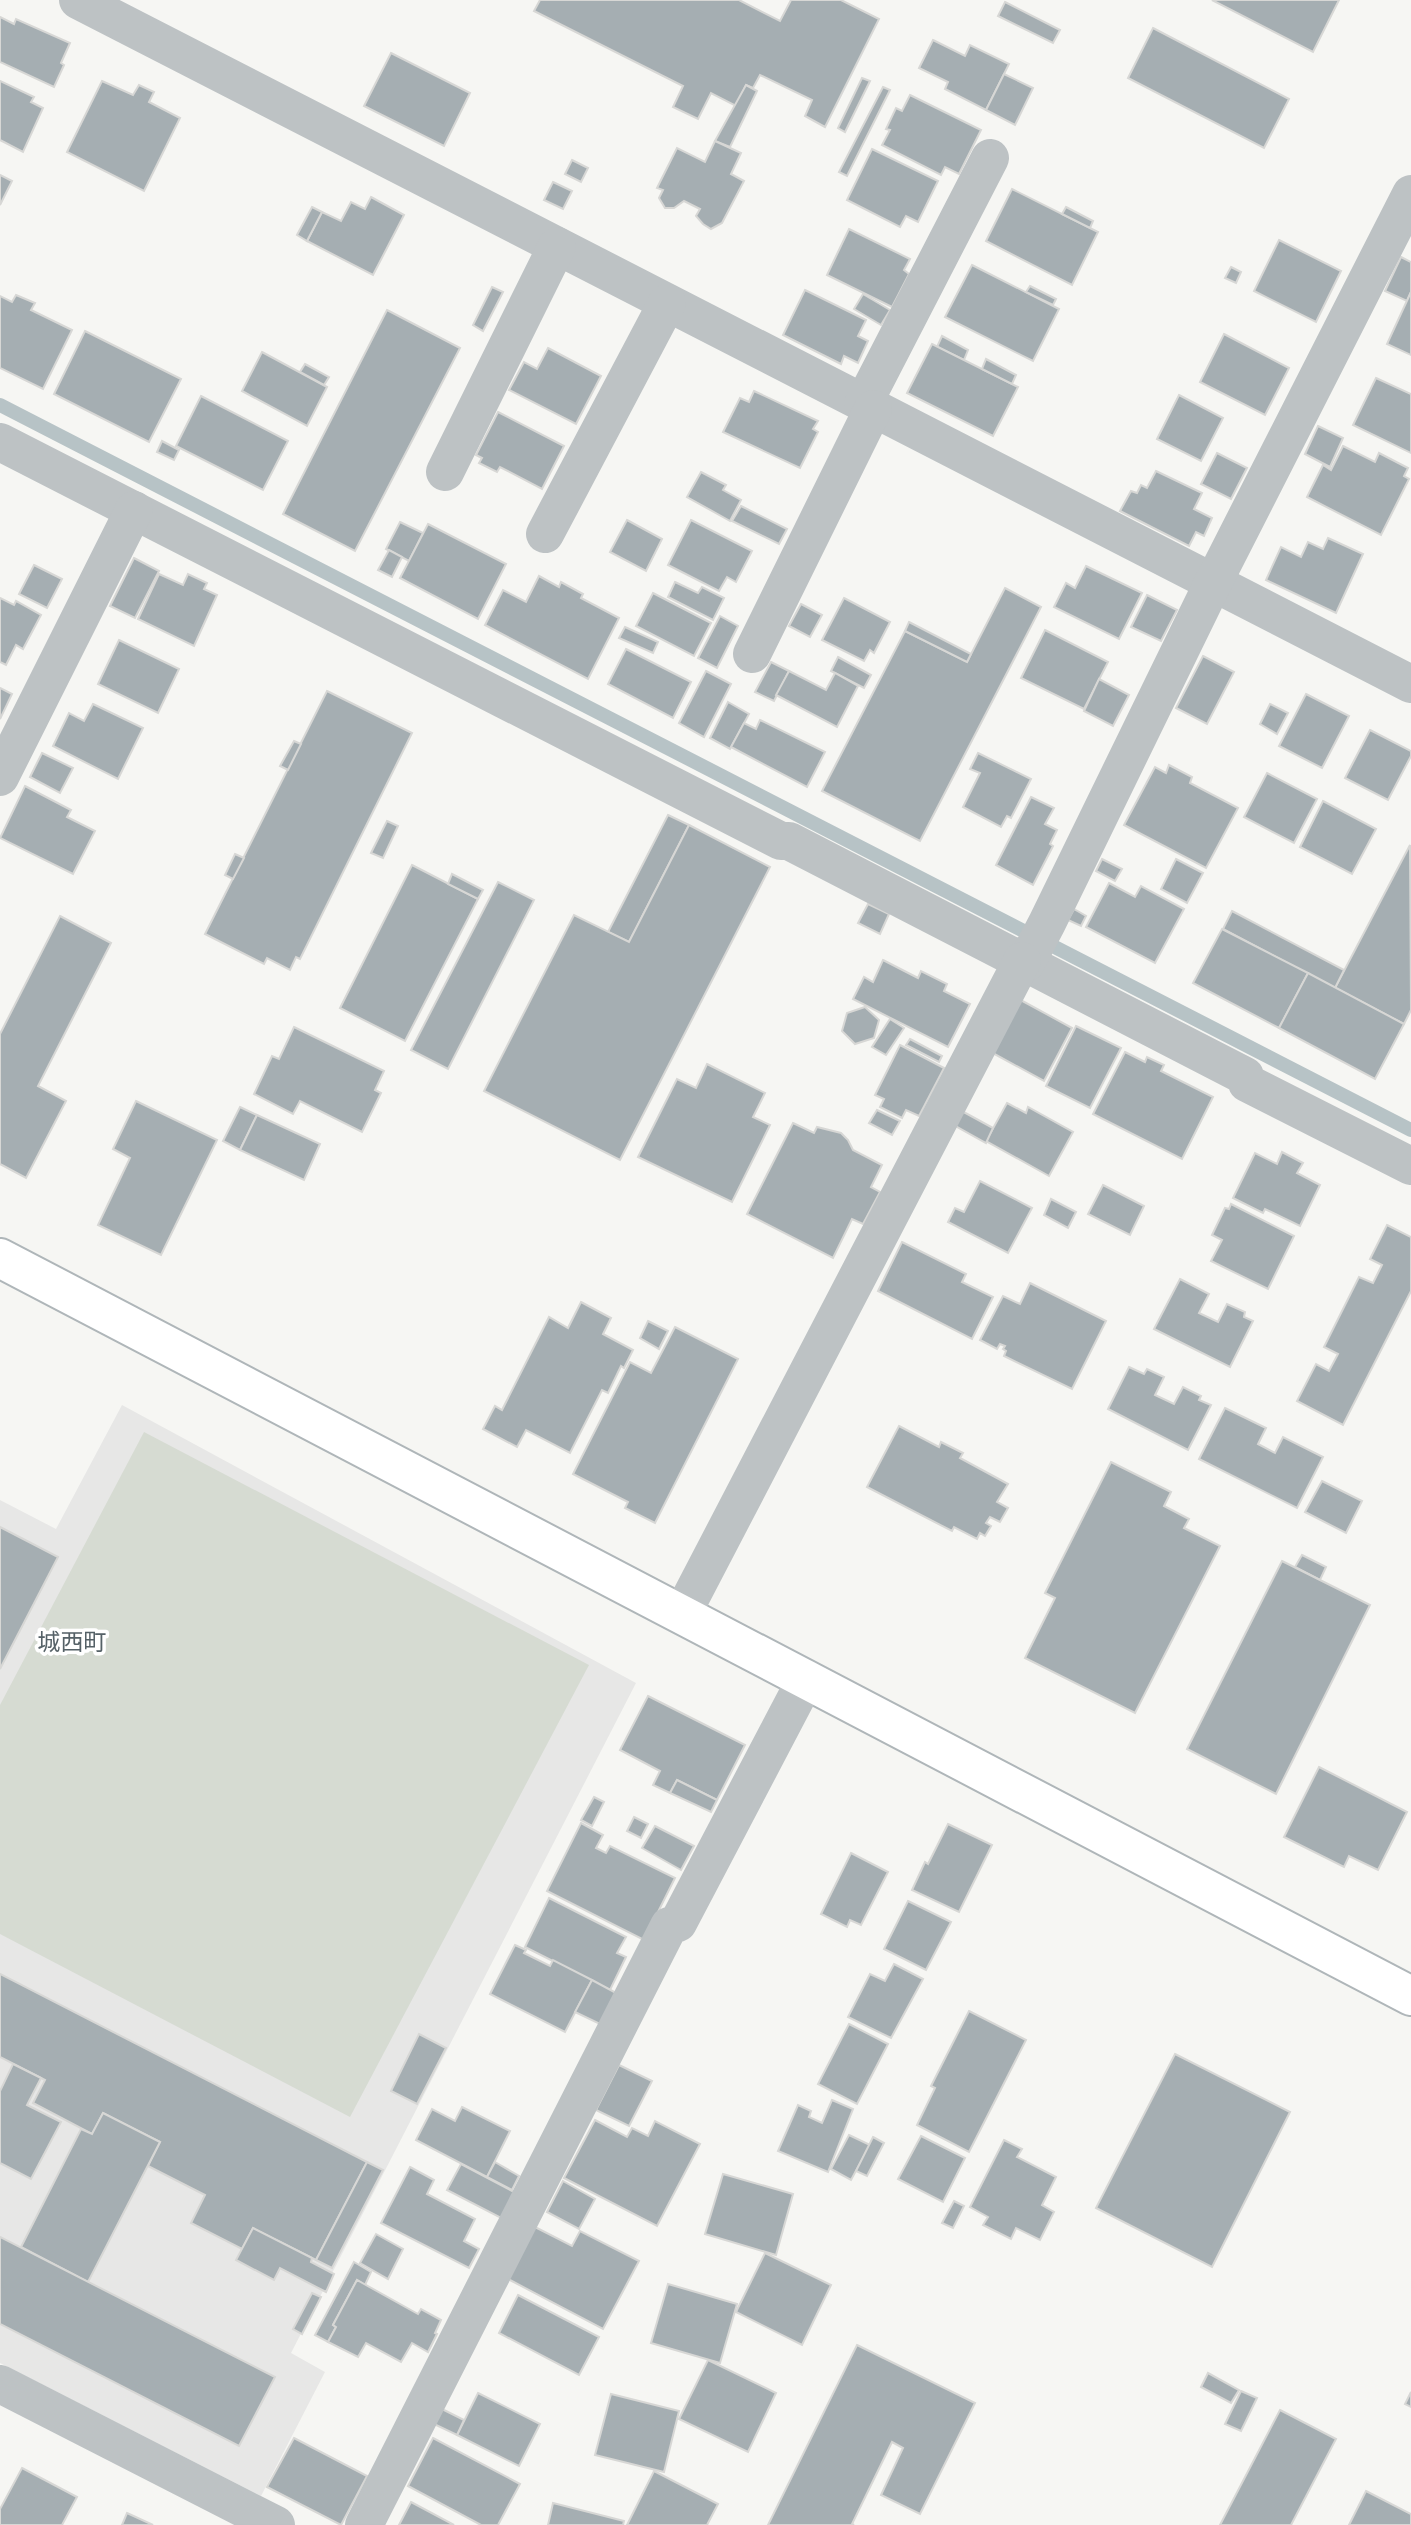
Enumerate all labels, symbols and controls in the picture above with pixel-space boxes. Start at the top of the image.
district label: 城西町 [38,1628,107,1655]

